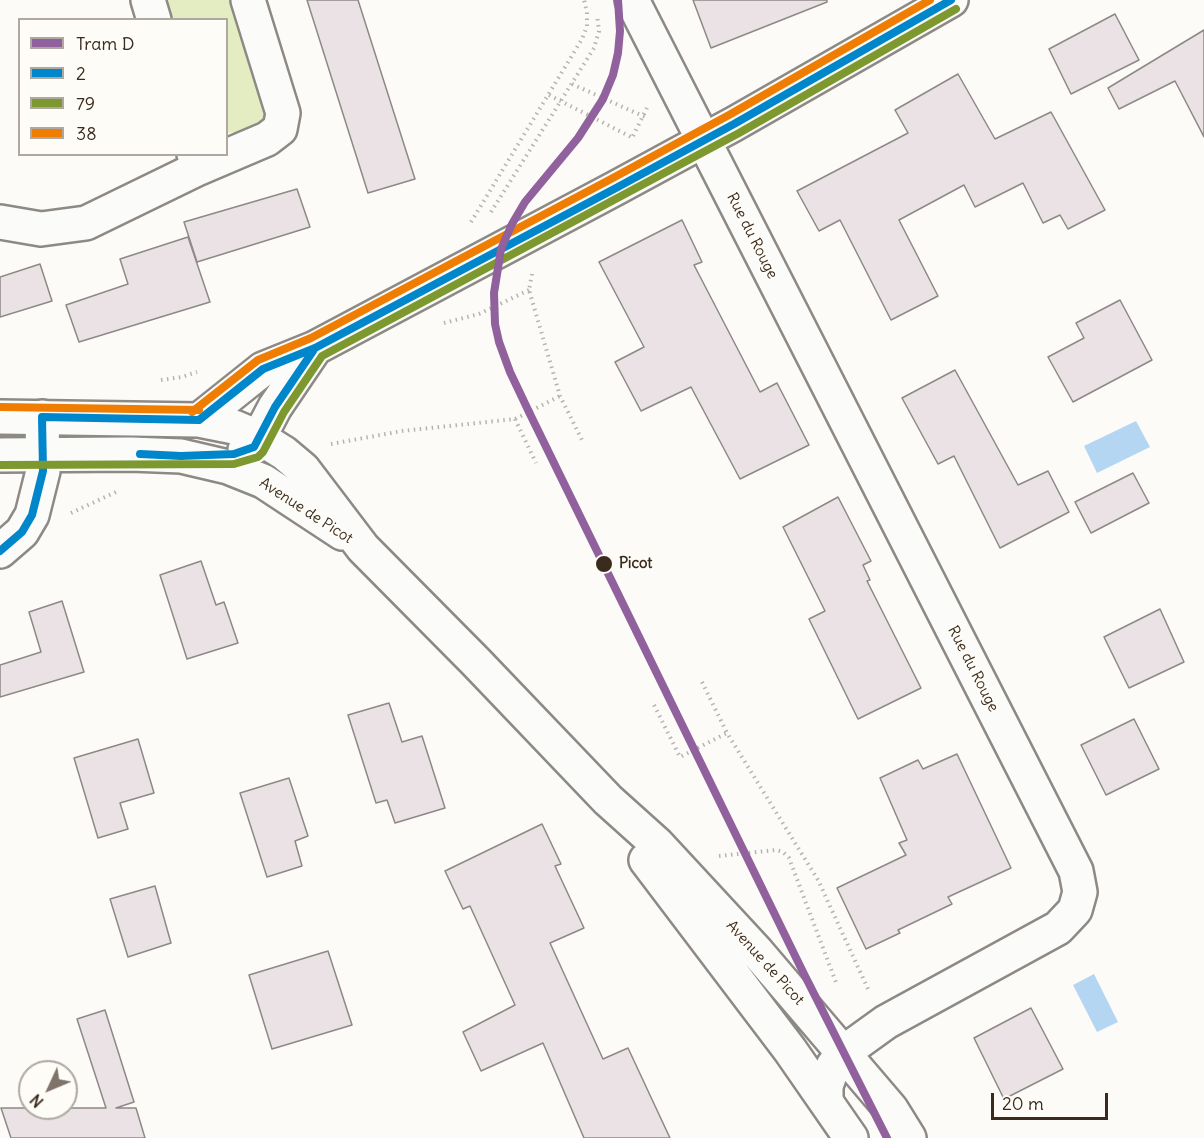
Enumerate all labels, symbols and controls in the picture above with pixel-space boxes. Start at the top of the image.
legend [18,18,228,156]
text: Tram D [76,32,134,55]
text: 2 [76,62,86,85]
text: 79 [76,92,95,115]
text: 38 [76,122,97,145]
street label: Rue du Rouge [723,190,781,282]
street label: Avenue de Picot [256,474,356,548]
marker: Picot [594,554,614,574]
place label: Picot [619,555,652,573]
street label: Rue du Rouge [944,623,1002,715]
street label: Avenue de Picot [722,917,808,1009]
north arrow [18,1060,78,1120]
scale bar [994,1081,1111,1119]
text: N [25,1090,48,1112]
text: 20 m [1002,1092,1044,1115]

